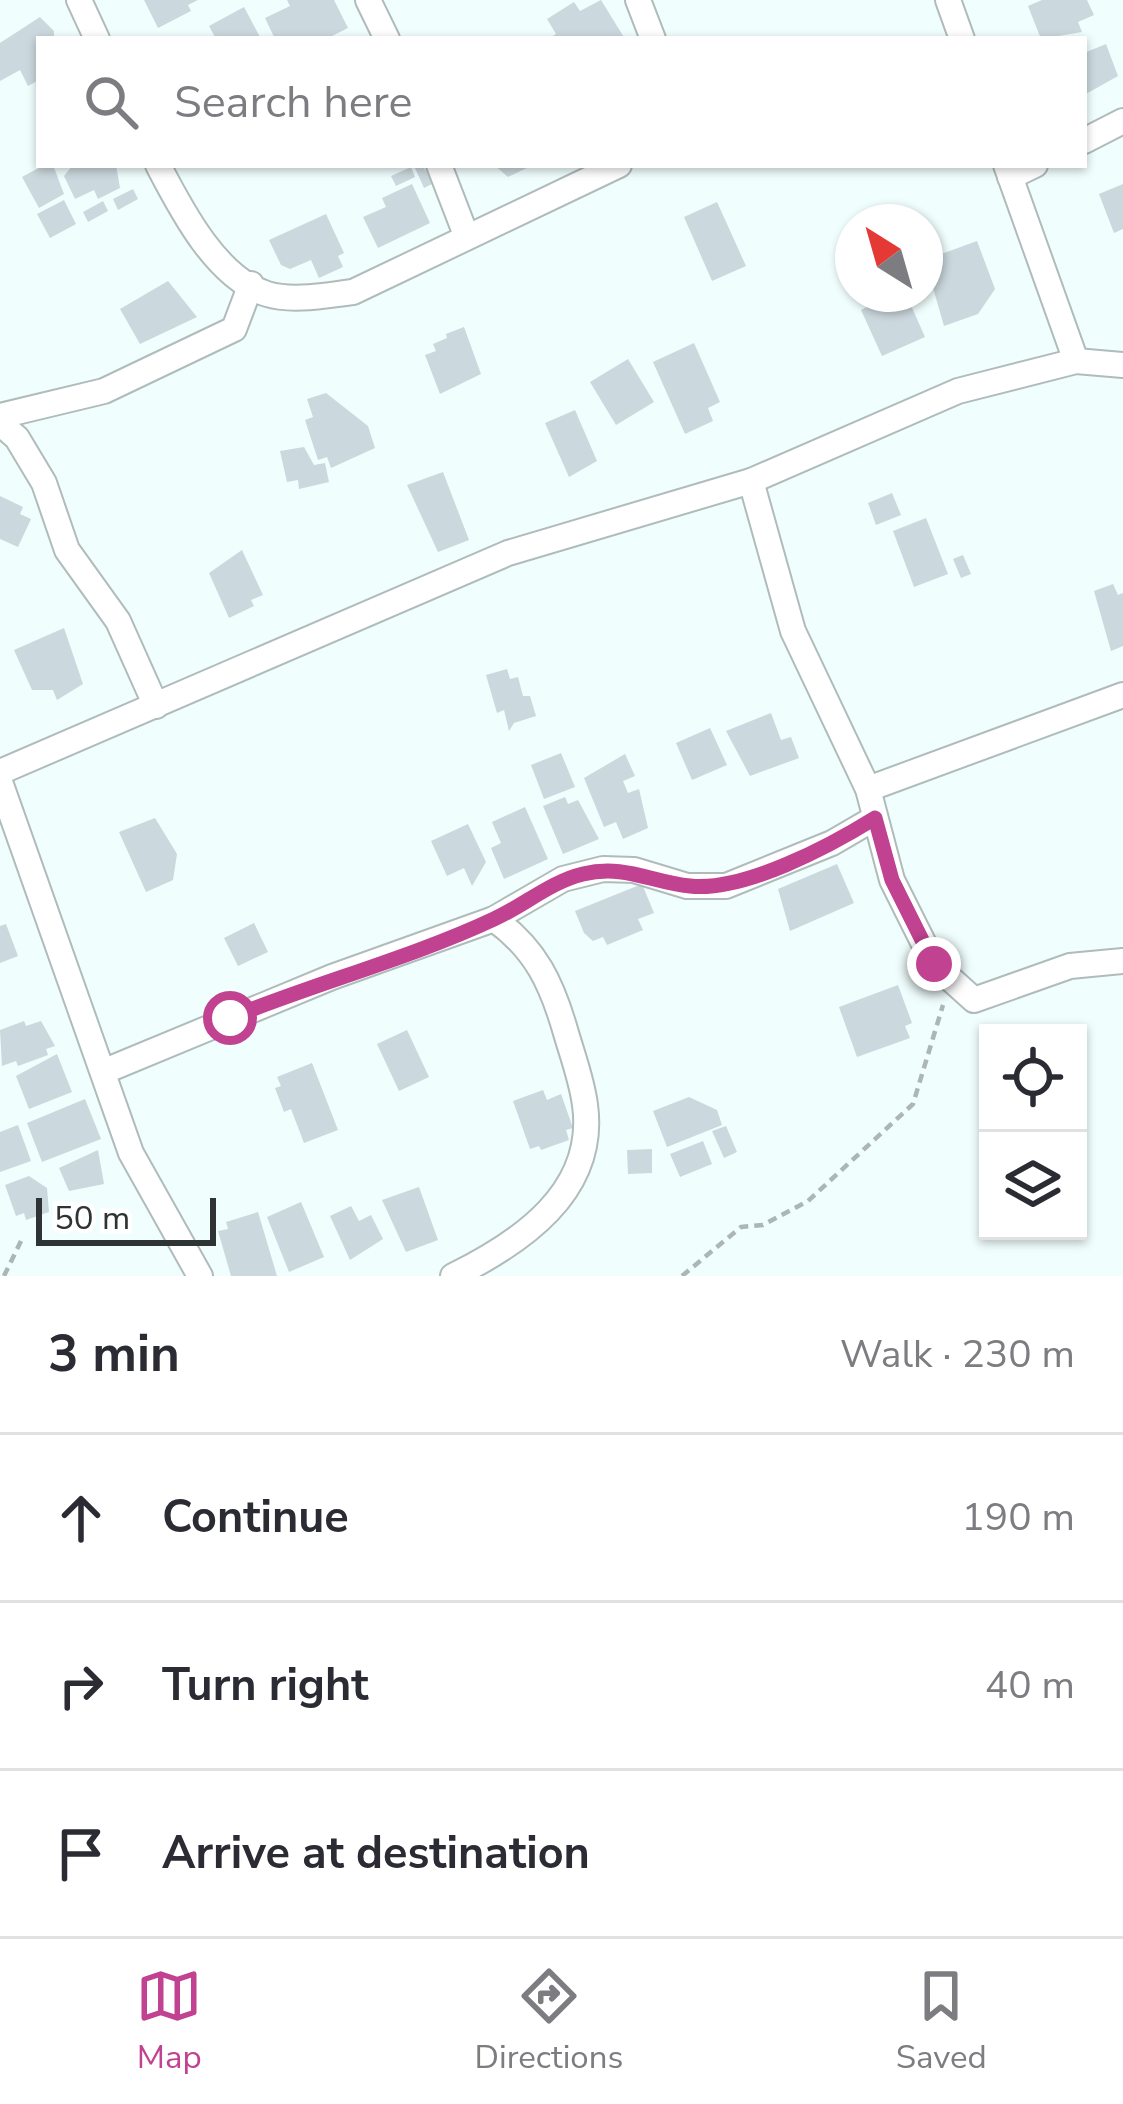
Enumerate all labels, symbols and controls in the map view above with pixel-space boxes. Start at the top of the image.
search box [36,36,1087,168]
icon: search [78,69,144,135]
text: Search here [174,72,413,133]
north arrow [835,204,943,312]
route end [907,937,961,991]
route start [203,991,257,1045]
map controls [979,1024,1087,1240]
button: locate [979,1024,1087,1132]
button: layers [979,1132,1087,1240]
scale bar [36,1192,216,1245]
text: 50 m [54,1196,130,1241]
text: 3 min [48,1319,180,1389]
text: Walk · 230 m [840,1328,1075,1381]
icon: ahead [48,1485,114,1551]
text: Continue [162,1487,349,1548]
text: 190 m [961,1491,1075,1544]
icon: right [48,1653,114,1719]
text: Turn right [162,1655,369,1716]
text: 40 m [985,1659,1075,1712]
icon: arrive [48,1821,114,1887]
text: Arrive at destination [162,1823,590,1884]
tab: Map [136,1963,202,2080]
tab: Directions [475,1963,623,2080]
tab: Saved [896,1963,987,2080]

